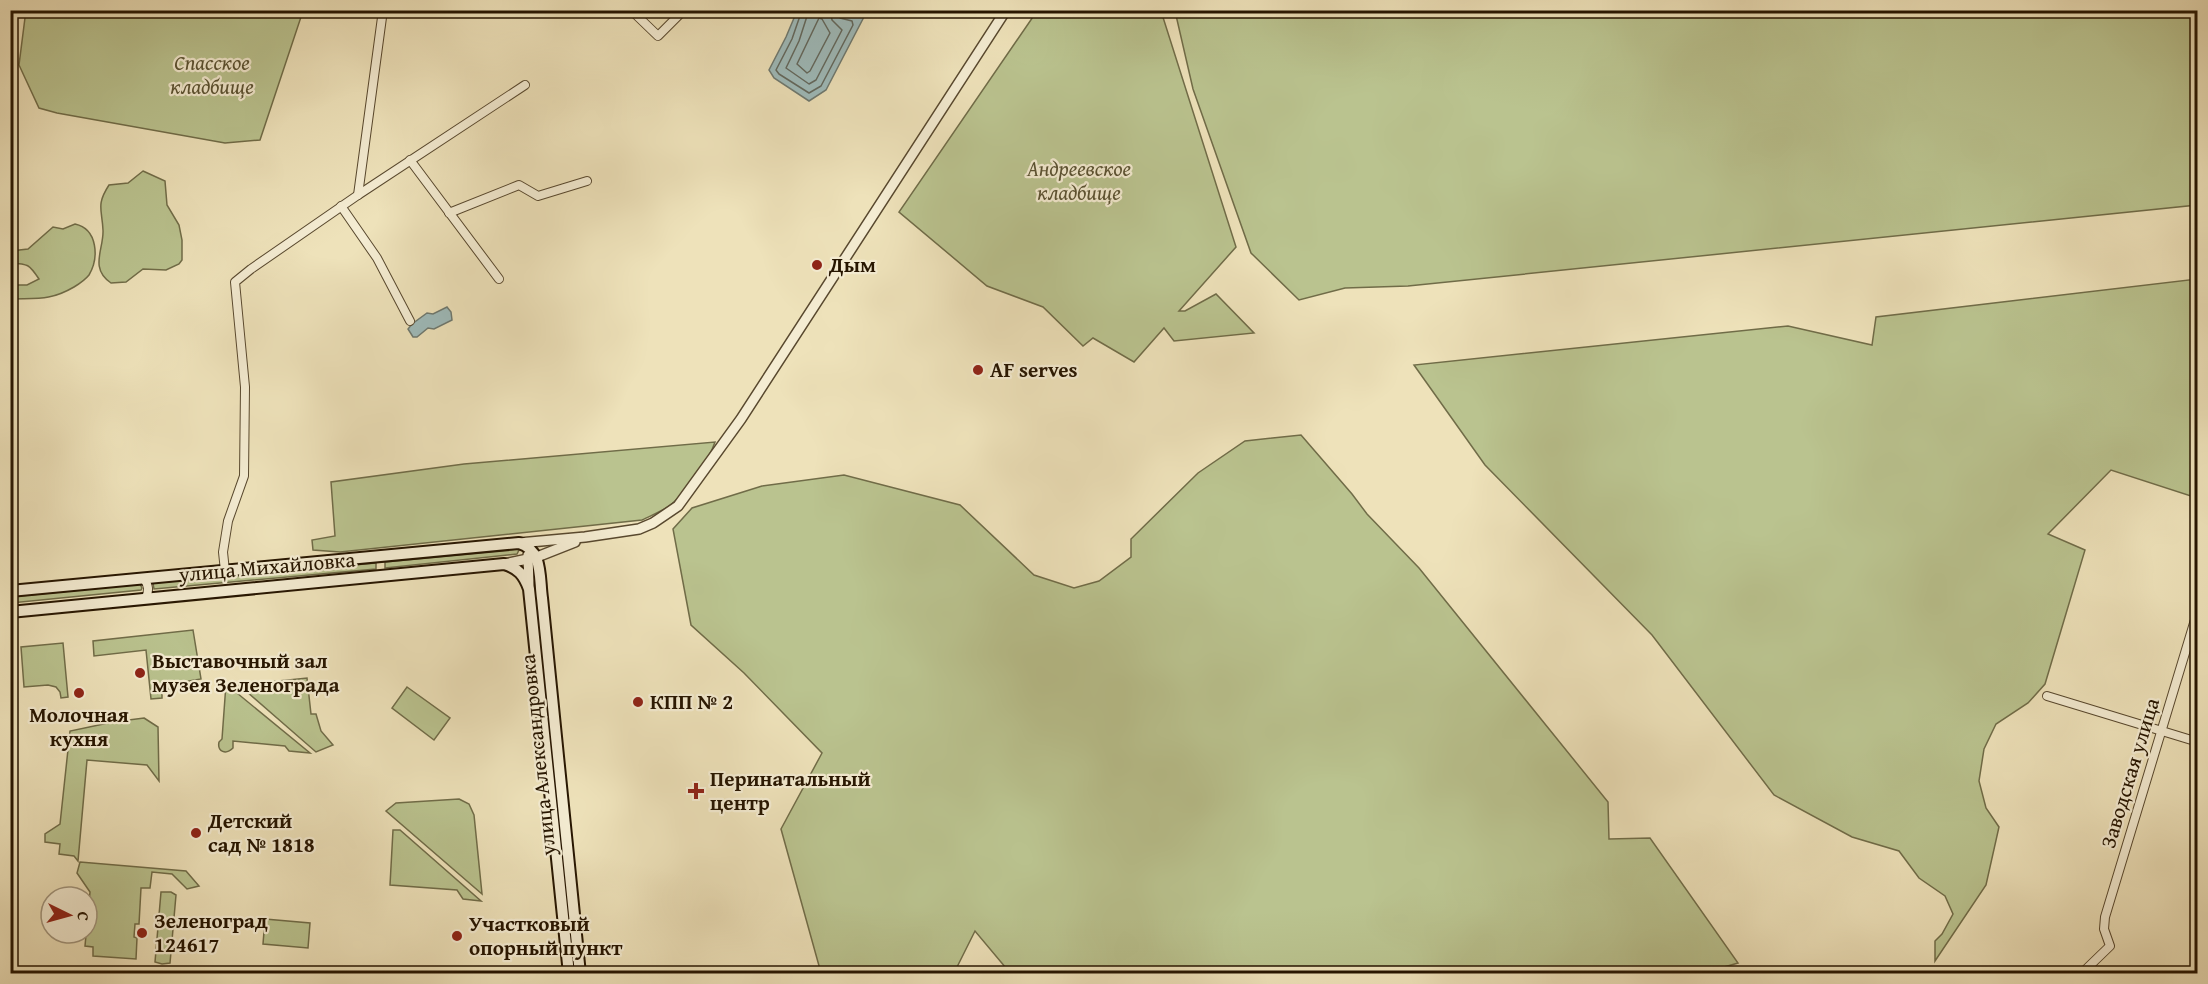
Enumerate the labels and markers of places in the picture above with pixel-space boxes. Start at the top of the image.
place label: Дым [828,249,876,280]
marker: Дым [810,258,824,272]
place label: AF serves [990,354,1078,385]
marker: AF serves [971,363,985,377]
place label: Выставочный зал музея Зеленограда [152,645,340,700]
marker: Выставочный зал музея Зеленограда [133,666,147,680]
marker: Молочная кухня [72,686,86,700]
place label: КПП № 2 [650,686,733,717]
marker: КПП № 2 [631,695,645,709]
place label: Молочная кухня [29,699,129,754]
place label: Перинатальный центр [710,763,871,818]
marker: Перинатальный центр [687,782,705,800]
place label: Детский сад № 1818 [207,805,315,860]
marker: Детский сад № 1818 [189,826,203,840]
place label: Зеленоград 124617 [154,905,268,960]
place label: Участковый опорный пункт [469,908,623,963]
marker: Зеленоград 124617 [135,926,149,940]
marker: Участковый опорный пункт [450,929,464,943]

